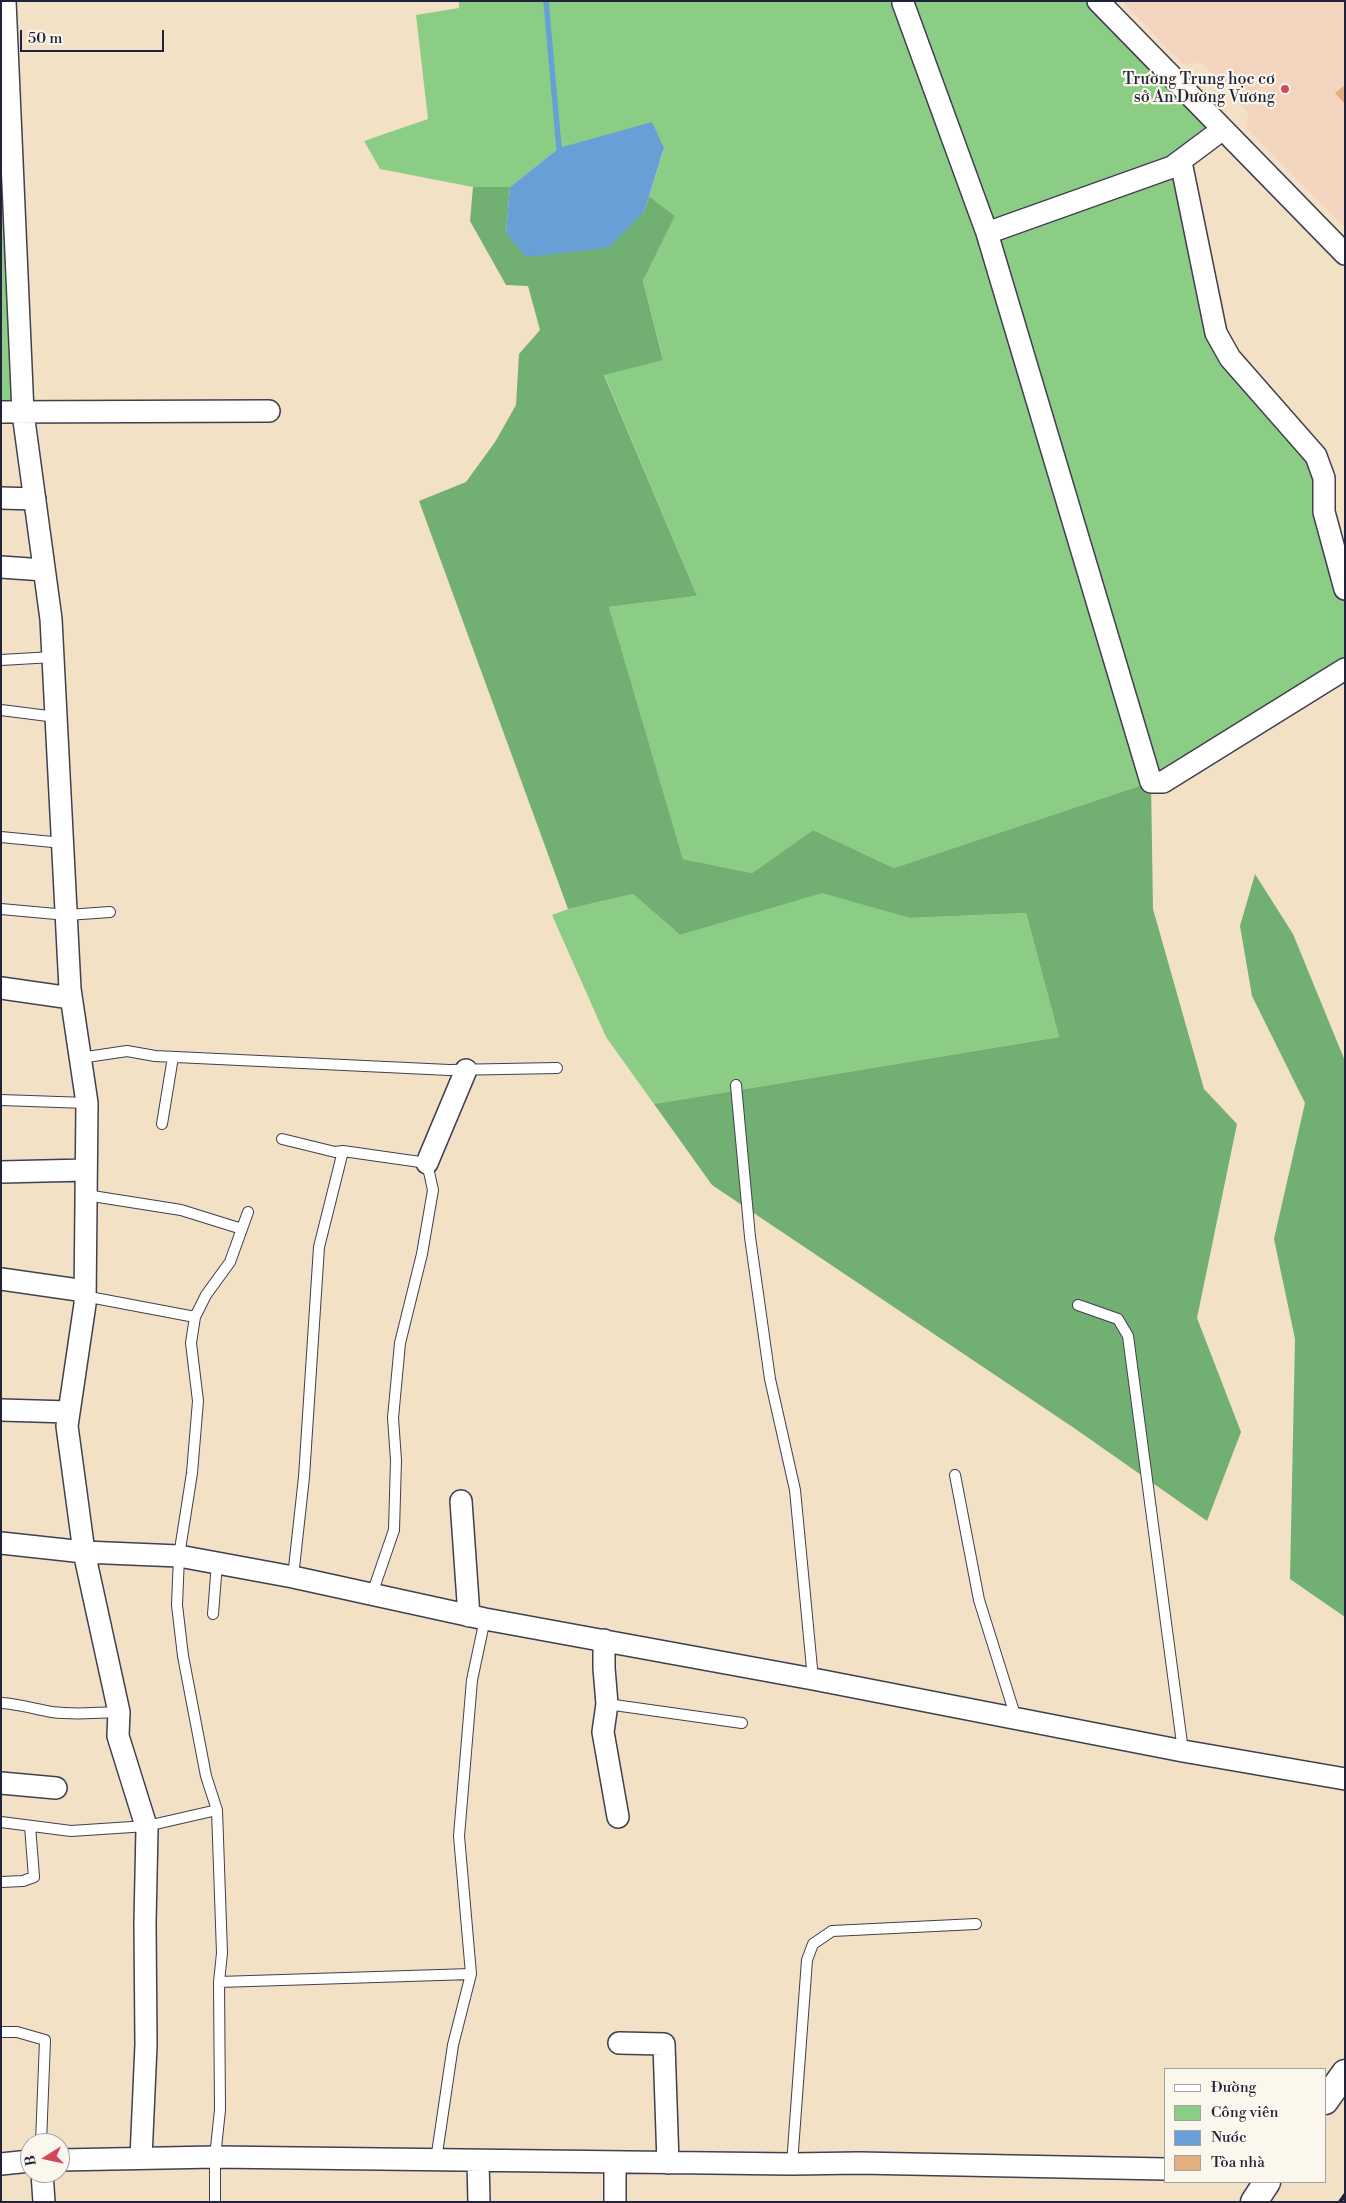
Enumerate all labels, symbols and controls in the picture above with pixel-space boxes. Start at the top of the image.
scale bar [22,20,166,52]
text: 50 m [28,29,62,48]
place label: Trường Trung học cơ sở An Dương Vương [1123,70,1275,108]
marker: Trường Trung học cơ sở An Dương Vương [1279,83,1291,95]
legend [1164,2068,1326,2183]
text: Đường [1211,2078,1256,2097]
text: Công viên [1211,2103,1278,2122]
text: Nước [1211,2128,1247,2147]
north arrow [20,2133,70,2183]
text: Tòa nhà [1211,2153,1265,2172]
text: B [21,2154,41,2167]

